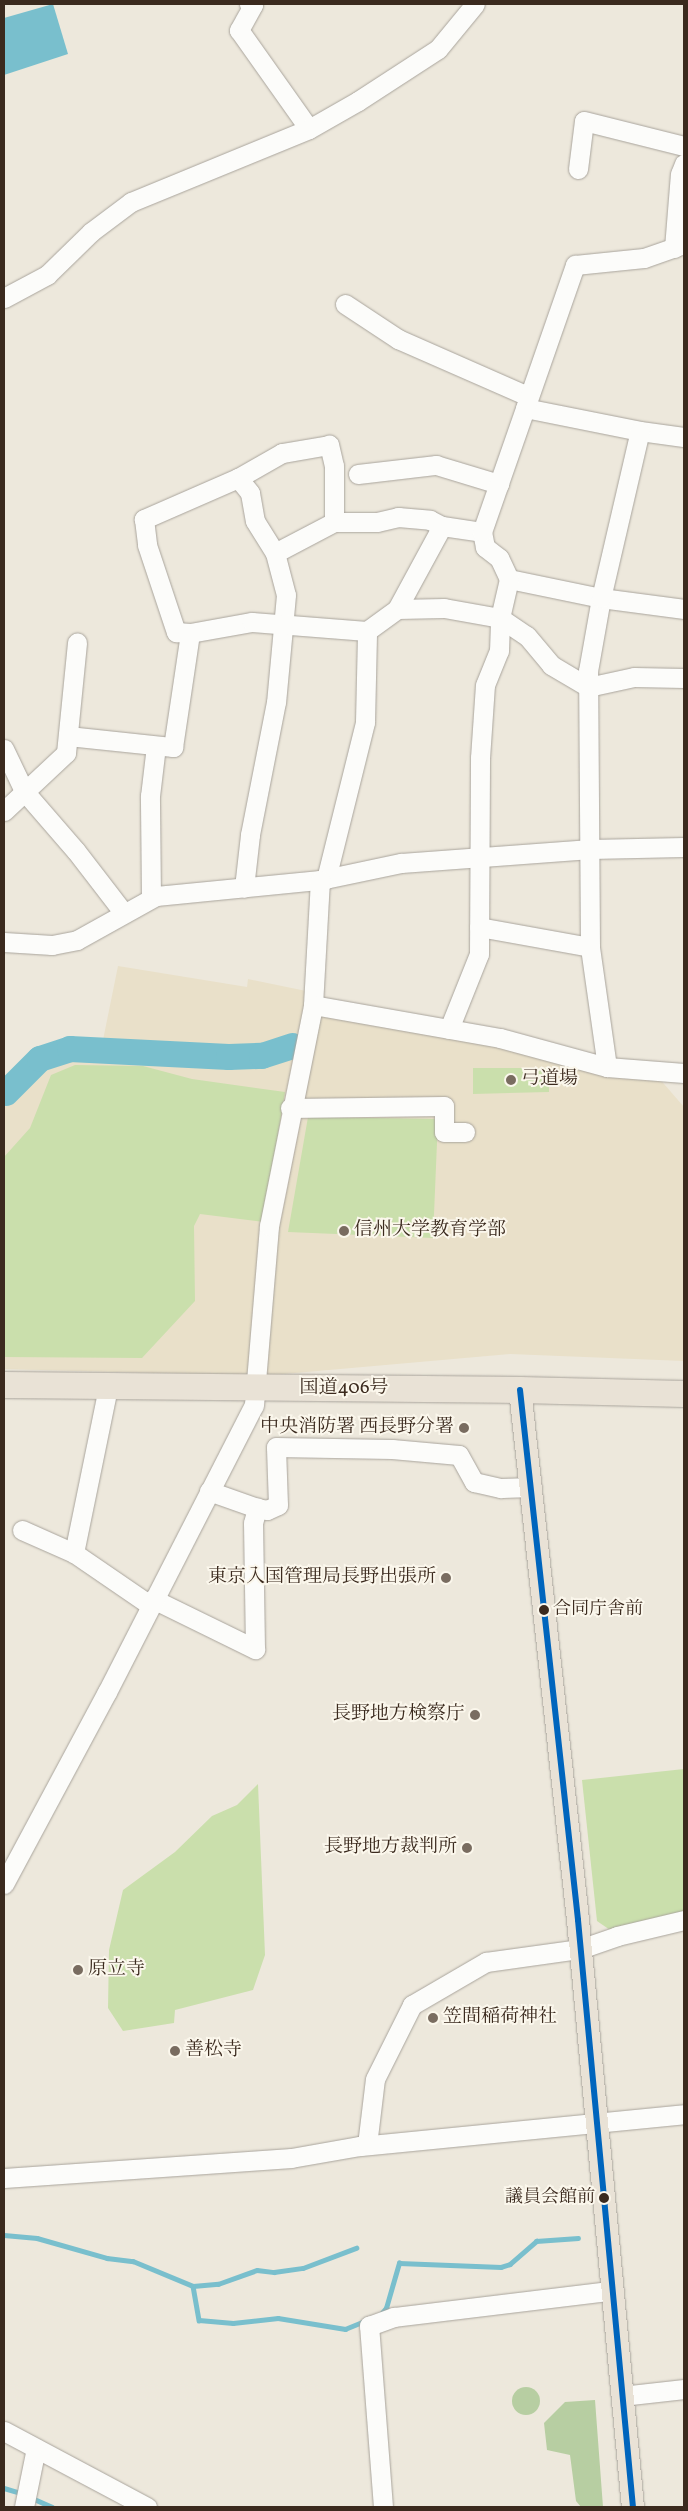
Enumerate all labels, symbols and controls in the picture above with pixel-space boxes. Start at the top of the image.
place label: 弓道場 [521,1069,578,1091]
marker: 弓道場 [505,1074,517,1086]
place label: 信州大学教育学部 [354,1220,506,1242]
marker: 信州大学教育学部 [338,1225,350,1237]
street label: 国道406号 [299,1378,389,1400]
place label: 中央消防署 西長野分署 [260,1417,454,1439]
marker: 中央消防署 西長野分署 [458,1422,470,1434]
place label: 東京入国管理局長野出張所 [208,1567,436,1589]
marker: 東京入国管理局長野出張所 [440,1572,452,1584]
place label: 合同庁舎前 [553,1599,643,1621]
marker: 合同庁舎前 [539,1605,549,1615]
place label: 長野地方検察庁 [332,1704,465,1726]
marker: 長野地方検察庁 [469,1709,481,1721]
place label: 長野地方裁判所 [324,1837,457,1859]
marker: 長野地方裁判所 [461,1842,473,1854]
place label: 原立寺 [88,1959,145,1981]
marker: 原立寺 [72,1964,84,1976]
place label: 笠間稲荷神社 [443,2007,557,2029]
marker: 笠間稲荷神社 [427,2012,439,2024]
place label: 善松寺 [185,2040,242,2062]
marker: 善松寺 [169,2045,181,2057]
place label: 議員会館前 [505,2187,595,2209]
marker: 議員会館前 [599,2193,609,2203]

